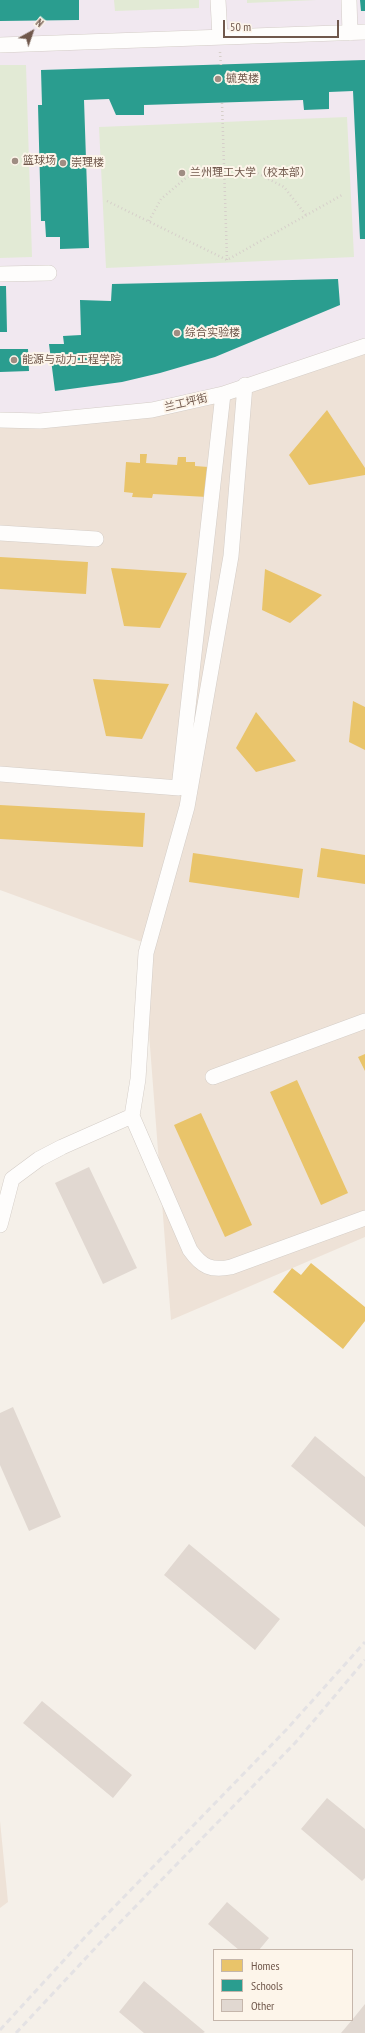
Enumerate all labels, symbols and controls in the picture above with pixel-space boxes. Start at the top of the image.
north arrow [12,12,52,52]
scale bar [225,12,341,38]
text: N [33,16,46,30]
text: 50 m [230,19,251,34]
place label: 毓英楼 [226,72,259,86]
marker: 毓英楼 [213,74,223,84]
place label: 篮球场 [23,154,56,168]
marker: 篮球场 [10,156,20,166]
place label: 崇理楼 [71,156,104,170]
marker: 崇理楼 [58,158,68,168]
place label: 兰州理工大学（校本部） [190,166,311,180]
marker: 兰州理工大学（校本部） [177,168,187,178]
place label: 综合实验楼 [185,326,240,340]
marker: 综合实验楼 [172,328,182,338]
place label: 能源与动力工程学院 [22,353,121,367]
marker: 能源与动力工程学院 [9,355,19,365]
street label: 兰工坪街 [163,392,209,414]
legend [213,1949,353,2021]
text: Homes [251,1958,279,1973]
text: Schools [251,1978,283,1993]
text: Other [251,1998,274,2013]

